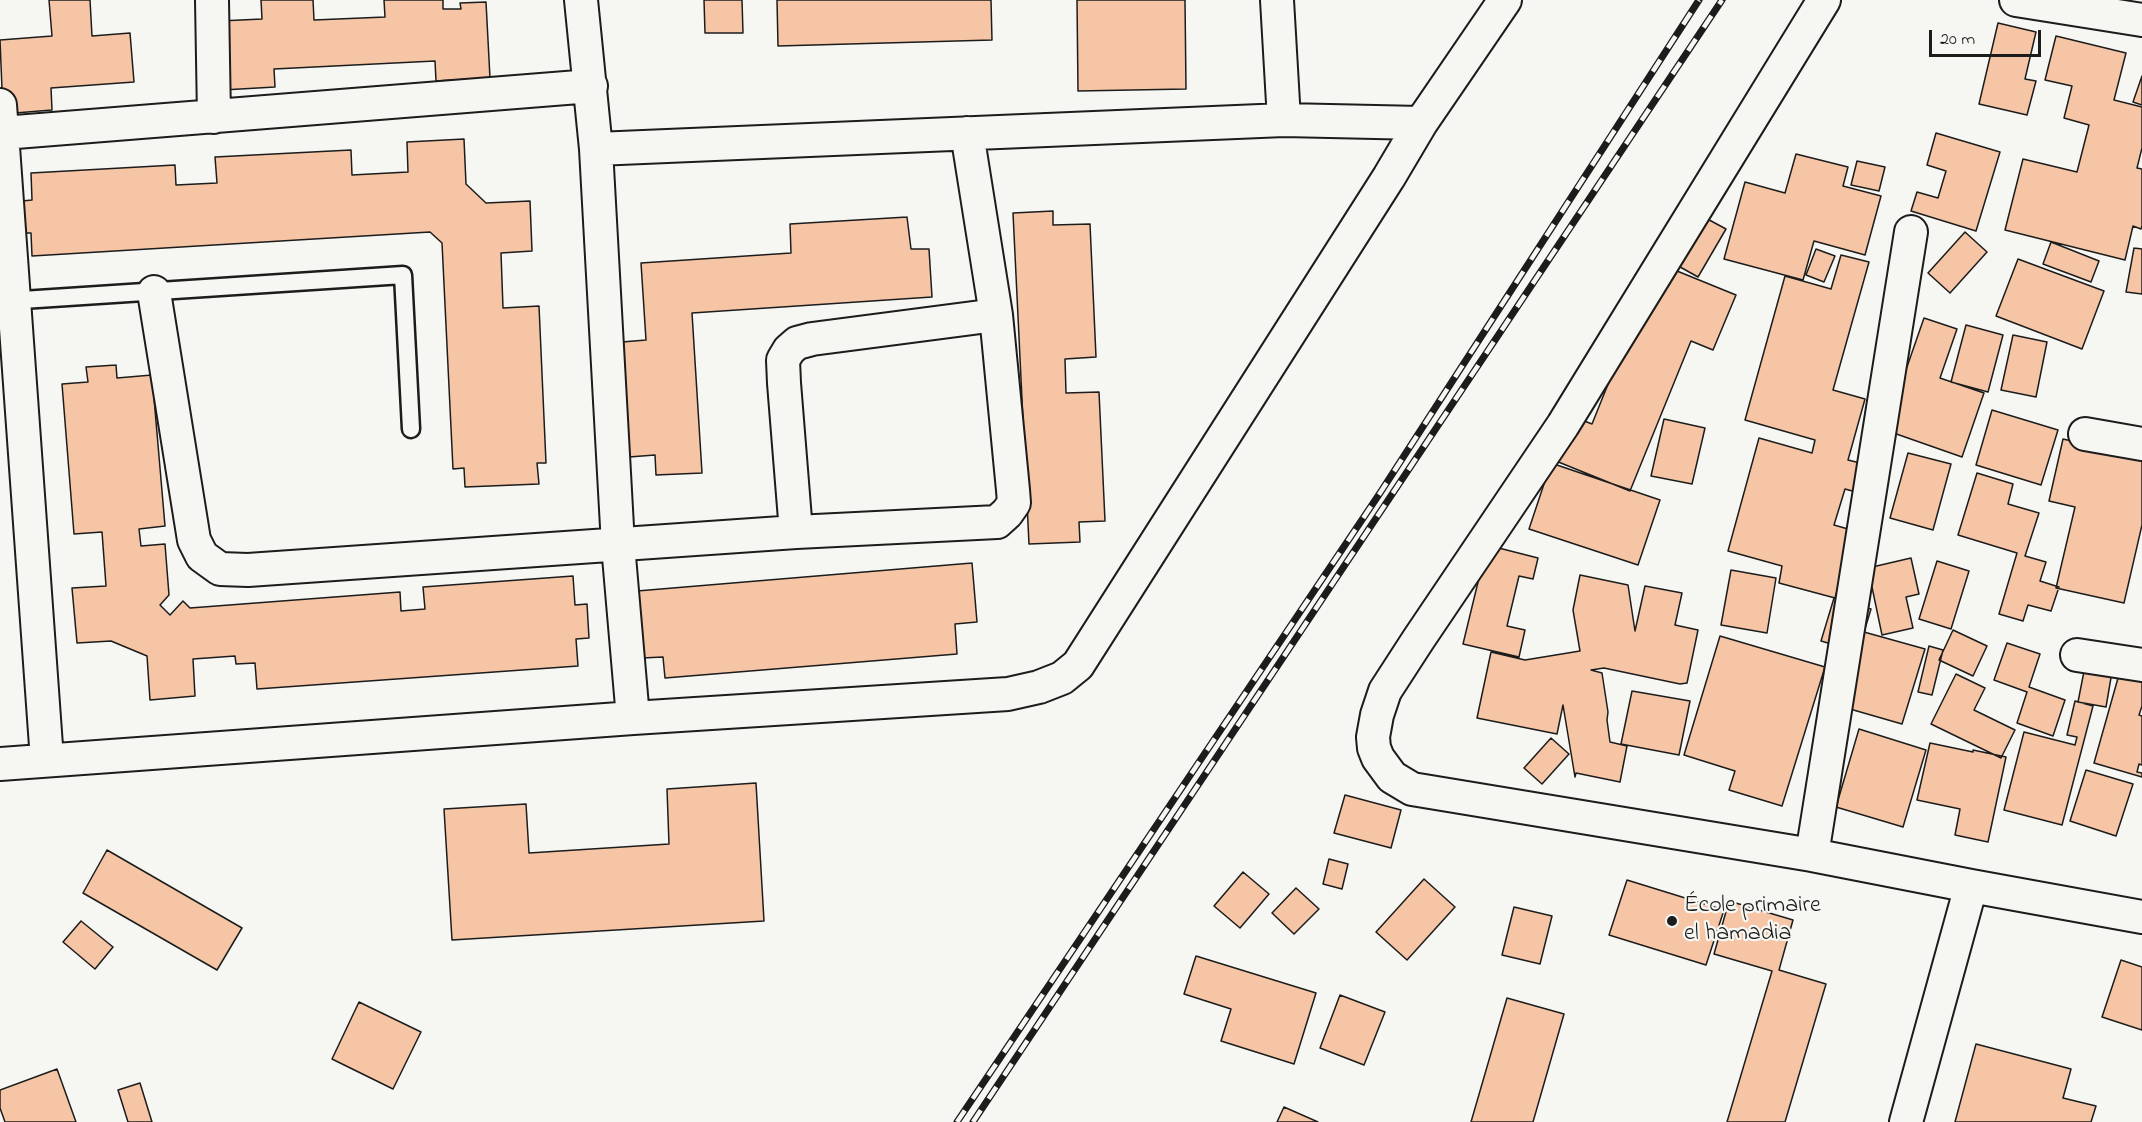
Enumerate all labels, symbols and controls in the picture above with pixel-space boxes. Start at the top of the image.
scale bar [1932,18,2044,56]
text: 20 m [1940,27,1975,53]
place label: École primaire el hamadia [1684,893,1821,949]
marker: École primaire el hamadia [1665,914,1679,928]

